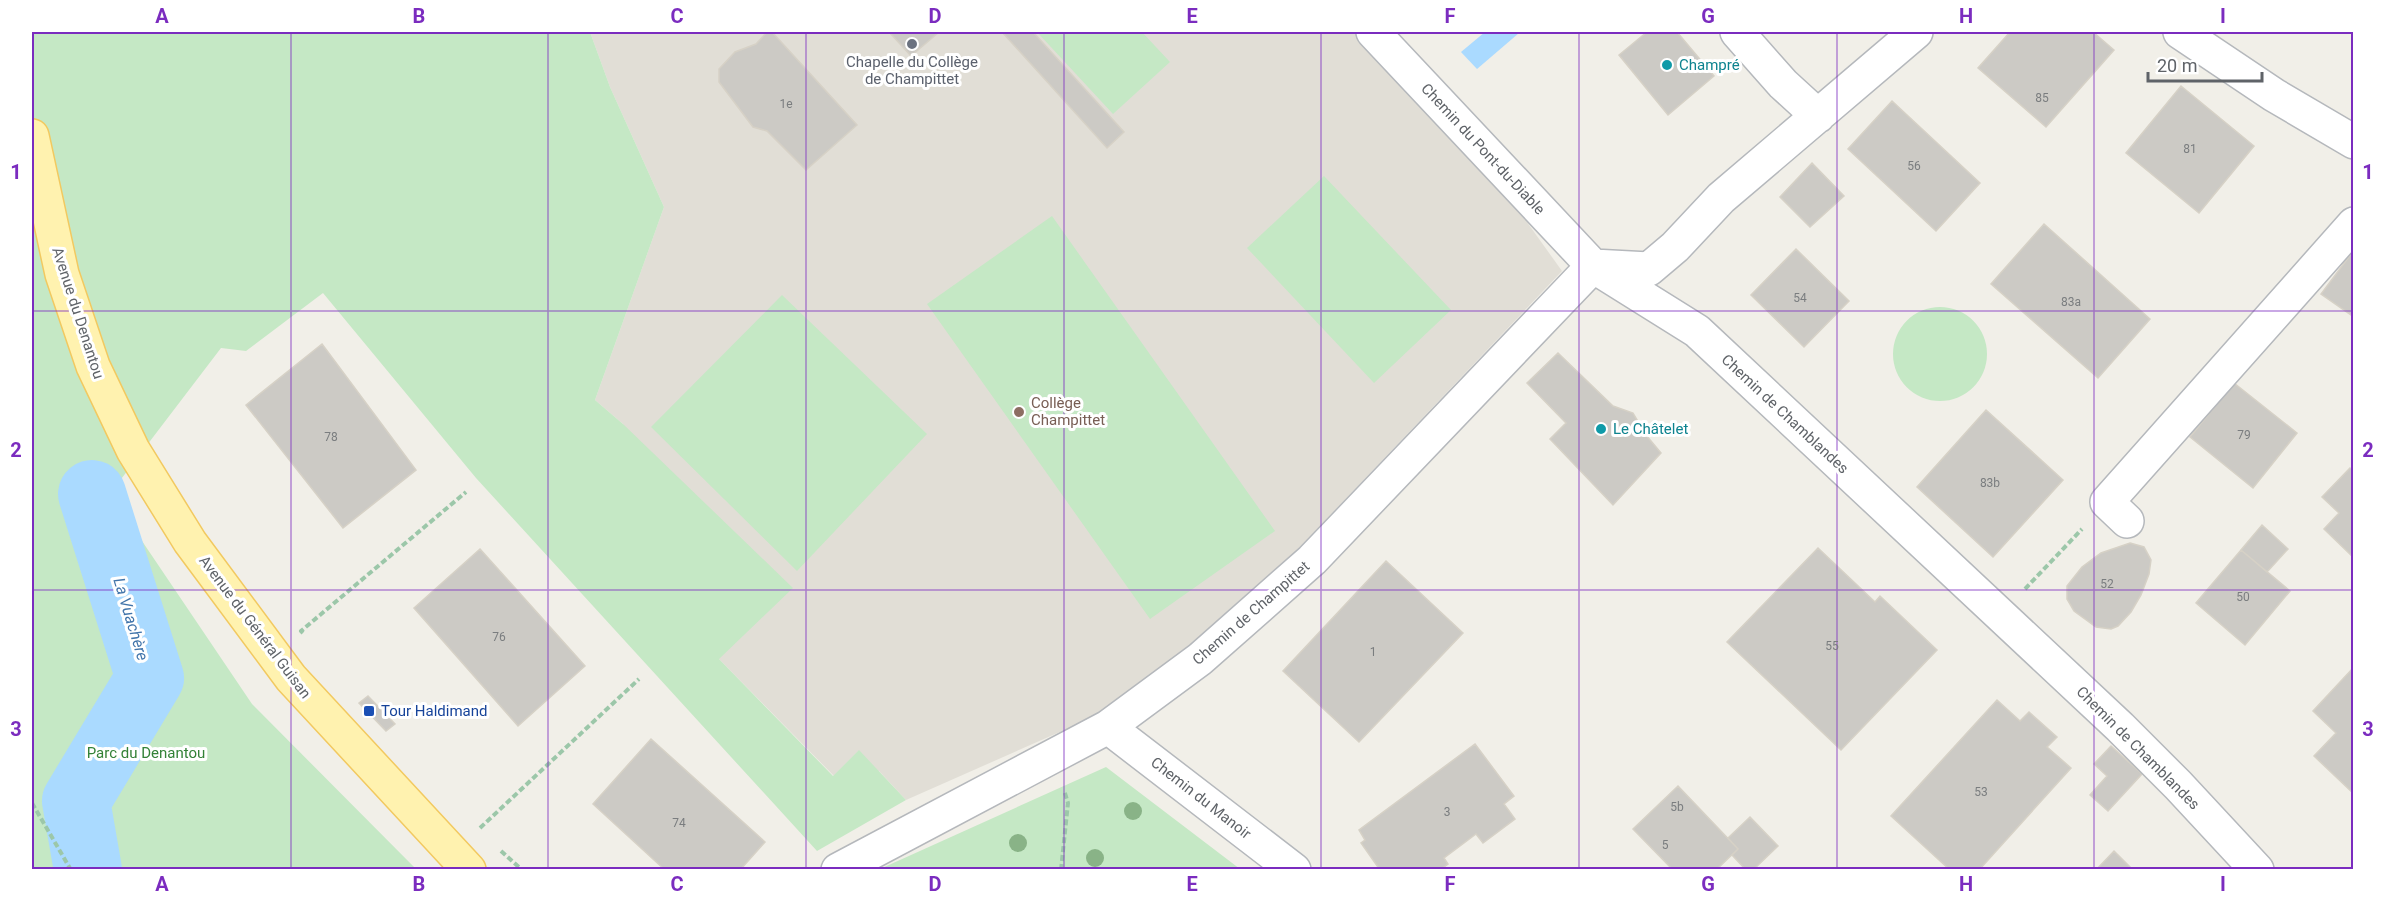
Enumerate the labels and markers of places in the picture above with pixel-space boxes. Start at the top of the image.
marker: Chapelle du Collège de Champittet [905,37,919,51]
place label: Chapelle du Collège de Champittet [846,53,978,88]
place label: Champré [1679,56,1740,74]
marker: Champré [1660,58,1674,72]
place label: Collège Champittet [1031,394,1105,429]
marker: Collège Champittet [1012,405,1026,419]
place label: Le Châtelet [1613,420,1688,438]
marker: Le Châtelet [1594,422,1608,436]
place label: Tour Haldimand [381,702,488,720]
marker: Tour Haldimand [362,704,376,718]

